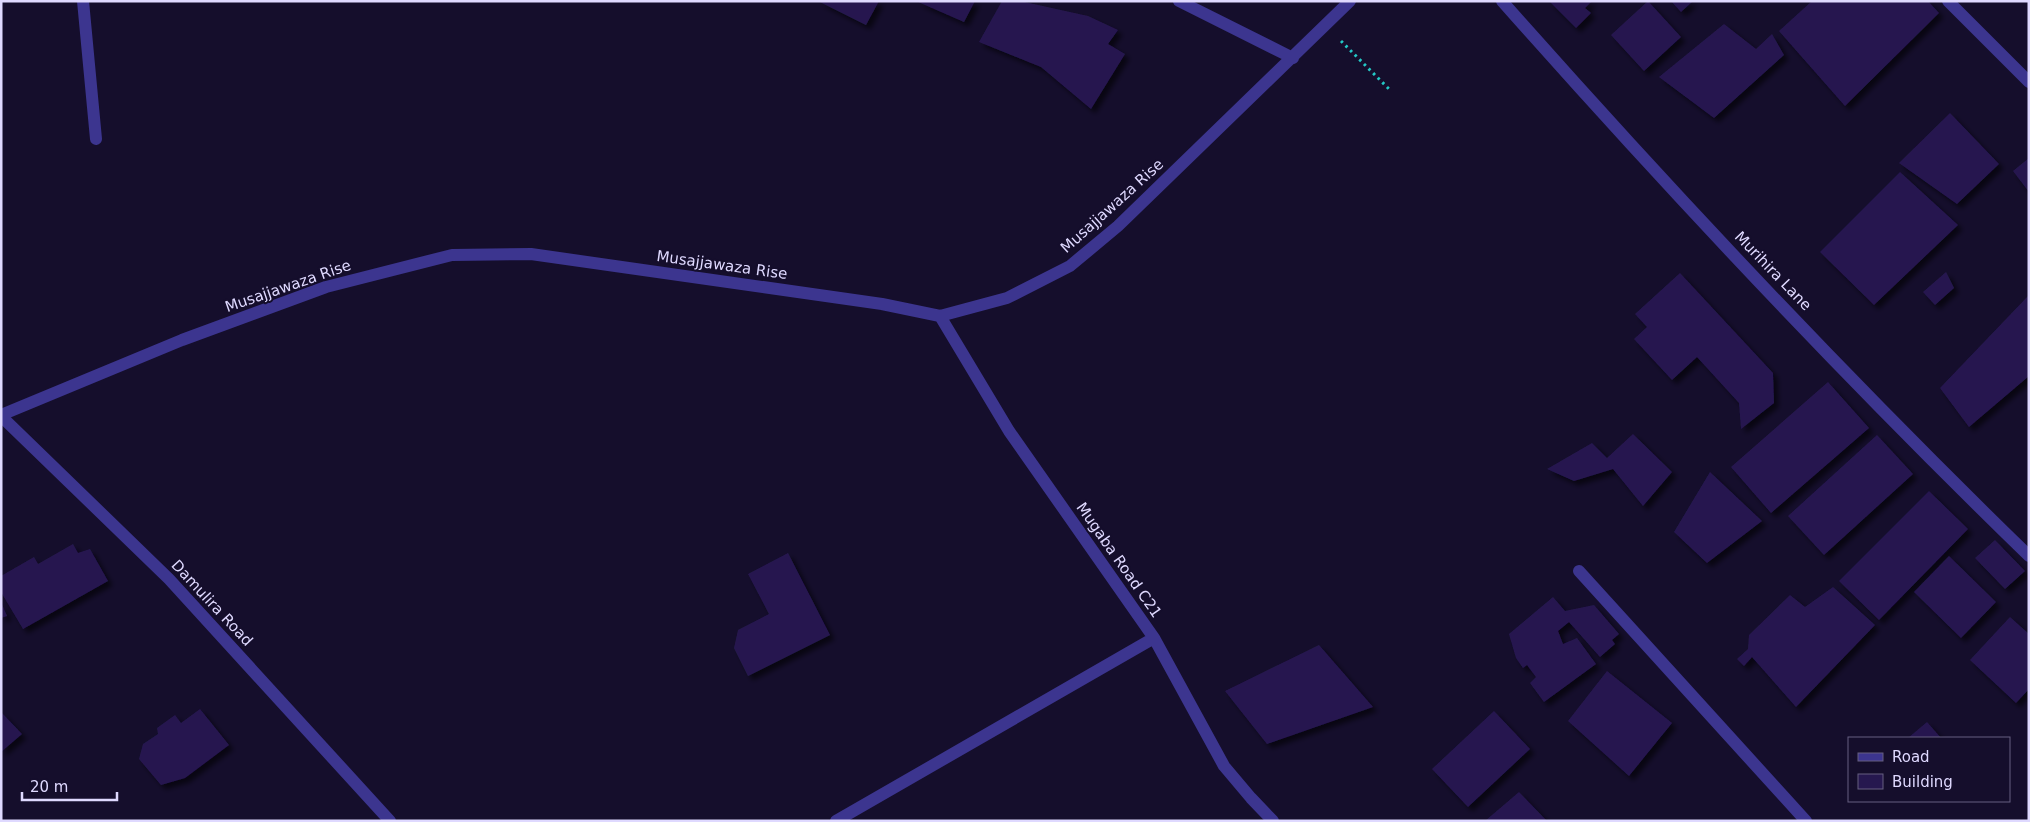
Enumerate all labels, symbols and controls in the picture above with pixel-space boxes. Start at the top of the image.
street label: Musajjawaza Rise [1057,155,1167,257]
street label: Murihira Lane [1731,228,1815,314]
street label: Musajjawaza Rise [655,247,789,283]
street label: Musajjawaza Rise [223,256,353,316]
street label: Mugaba Road C21 [1072,499,1166,621]
street label: Damulira Road [168,556,256,650]
legend [1848,737,2010,802]
text: Road [1892,748,1930,766]
scale bar [22,770,118,802]
text: Building [1892,773,1953,791]
text: 20 m [30,778,68,796]

